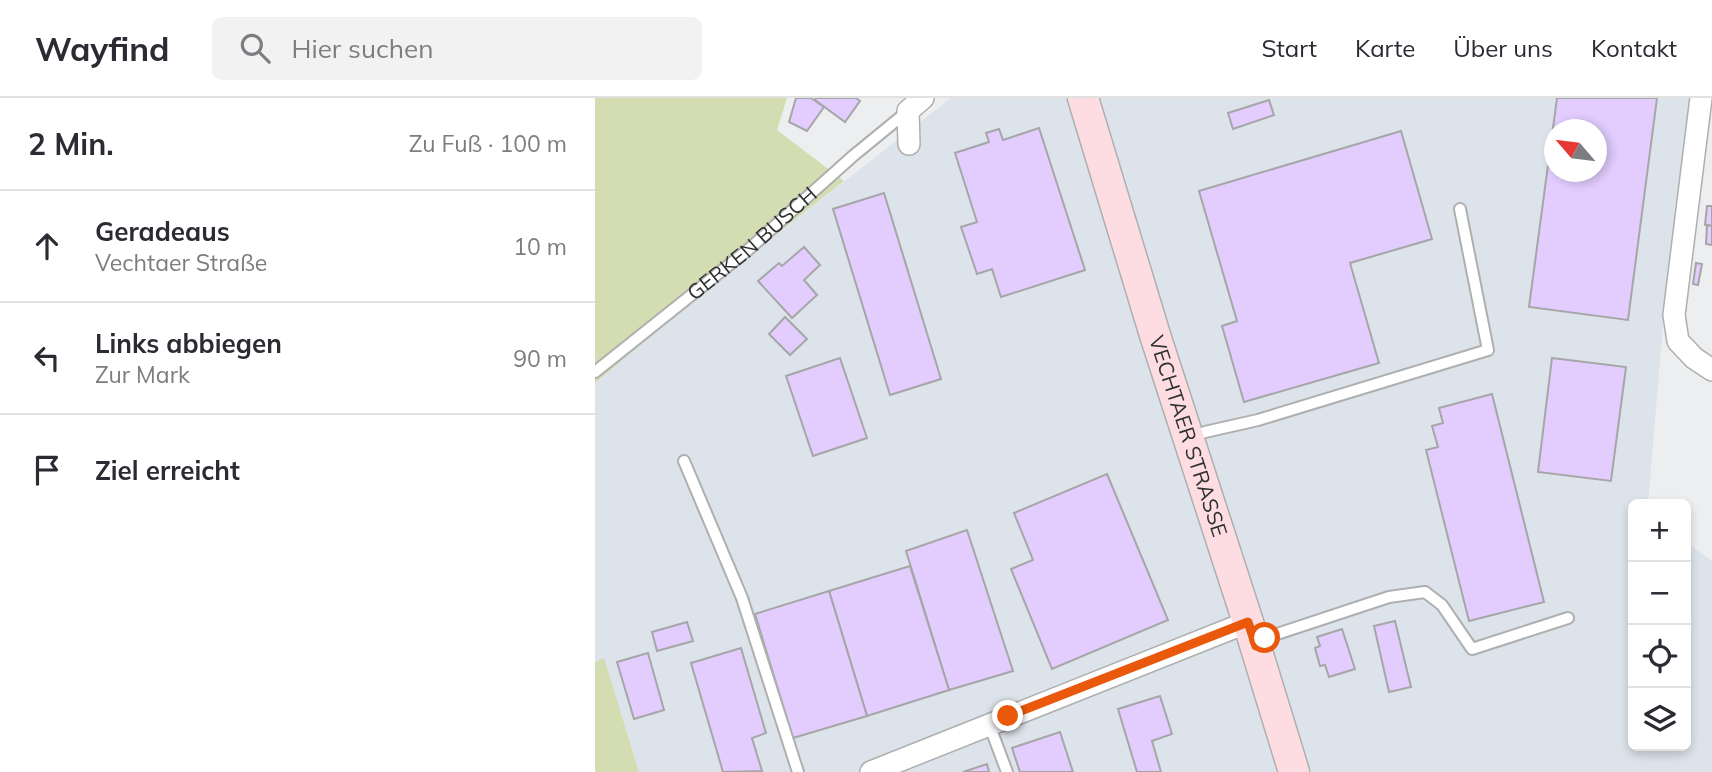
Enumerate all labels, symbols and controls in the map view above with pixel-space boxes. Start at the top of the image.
search box [212,17,702,80]
text: Wayfind [35,28,170,69]
icon: search [236,29,274,67]
text: Hier suchen [292,32,433,65]
text: Start [1261,33,1317,63]
text: Karte [1355,33,1415,63]
text: Über uns [1453,33,1553,63]
text: Kontakt [1591,33,1677,63]
north arrow [1544,119,1607,182]
text: 2 Min. [28,125,114,163]
text: Zu Fuß · 100 m [409,129,567,158]
street label: GERKEN BUSCH [681,181,822,305]
text: Geradeaus [95,215,230,248]
icon: ahead [28,227,66,265]
text: 10 m [513,232,567,261]
text: Vechtaer Straße [95,248,267,277]
text: Links abbiegen [95,327,282,360]
street label: VECHTAER STRASSE [1144,332,1233,540]
icon: left [28,339,66,377]
text: 90 m [513,344,567,373]
text: Zur Mark [95,360,190,389]
icon: arrive [28,451,66,489]
text: Ziel erreicht [95,454,240,487]
map controls [1628,499,1691,751]
button: + [1628,499,1691,562]
button: − [1628,562,1691,625]
route start [1249,622,1280,653]
button: locate [1628,625,1691,688]
button: layers [1628,688,1691,751]
route end [992,700,1023,731]

